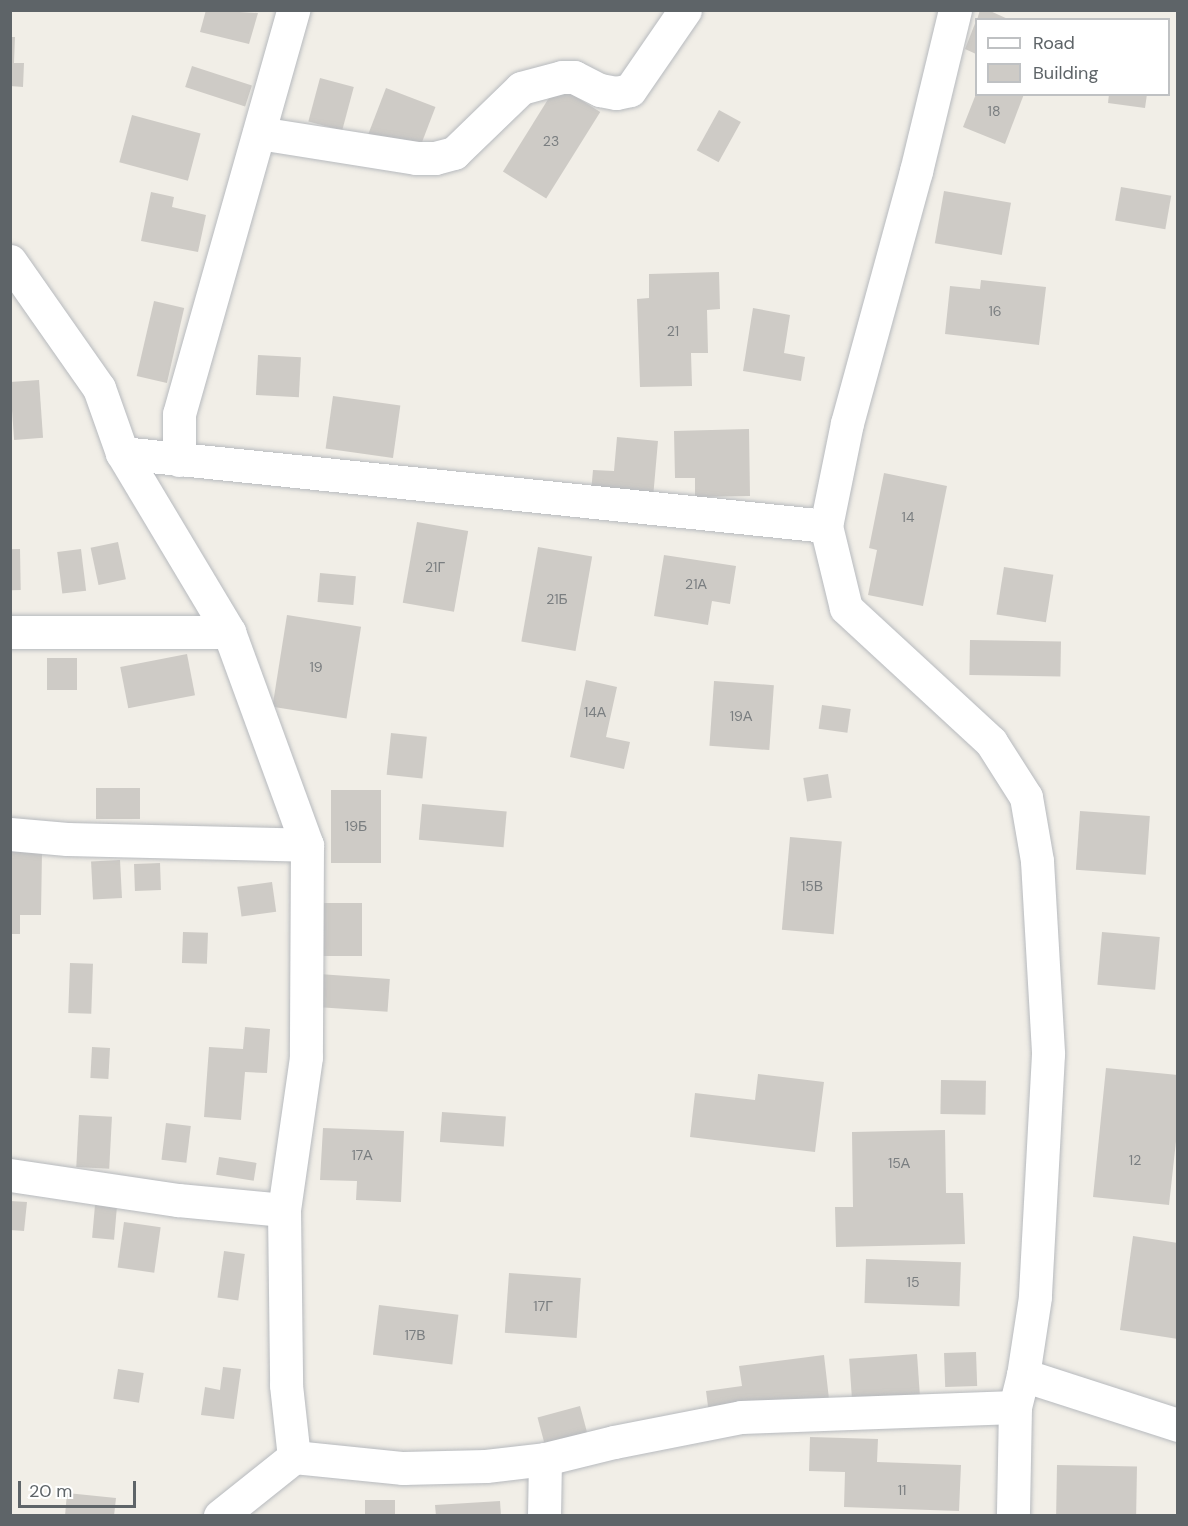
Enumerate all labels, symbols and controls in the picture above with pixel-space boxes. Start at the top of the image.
legend [975,18,1170,96]
text: Road [1033,31,1075,55]
text: Building [1033,61,1098,85]
house number: 18 [988,103,1000,119]
house number: 23 [543,133,559,149]
house number: 16 [988,303,1002,319]
house number: 21 [667,323,679,339]
house number: 14 [902,509,914,525]
house number: 21Г [425,559,445,575]
house number: 21А [685,576,707,592]
house number: 21Б [546,591,568,607]
house number: 19 [309,659,323,675]
house number: 14А [584,704,606,720]
house number: 19А [730,708,752,724]
house number: 19Б [345,818,367,834]
house number: 15В [801,878,823,894]
house number: 17А [351,1147,373,1163]
house number: 12 [1129,1152,1141,1168]
house number: 15А [888,1155,910,1171]
house number: 15 [907,1274,919,1290]
house number: 17Г [533,1298,553,1314]
house number: 17В [404,1327,426,1343]
scale bar [21,1469,140,1507]
text: 20 m [29,1479,72,1503]
house number: 11 [898,1482,906,1498]

